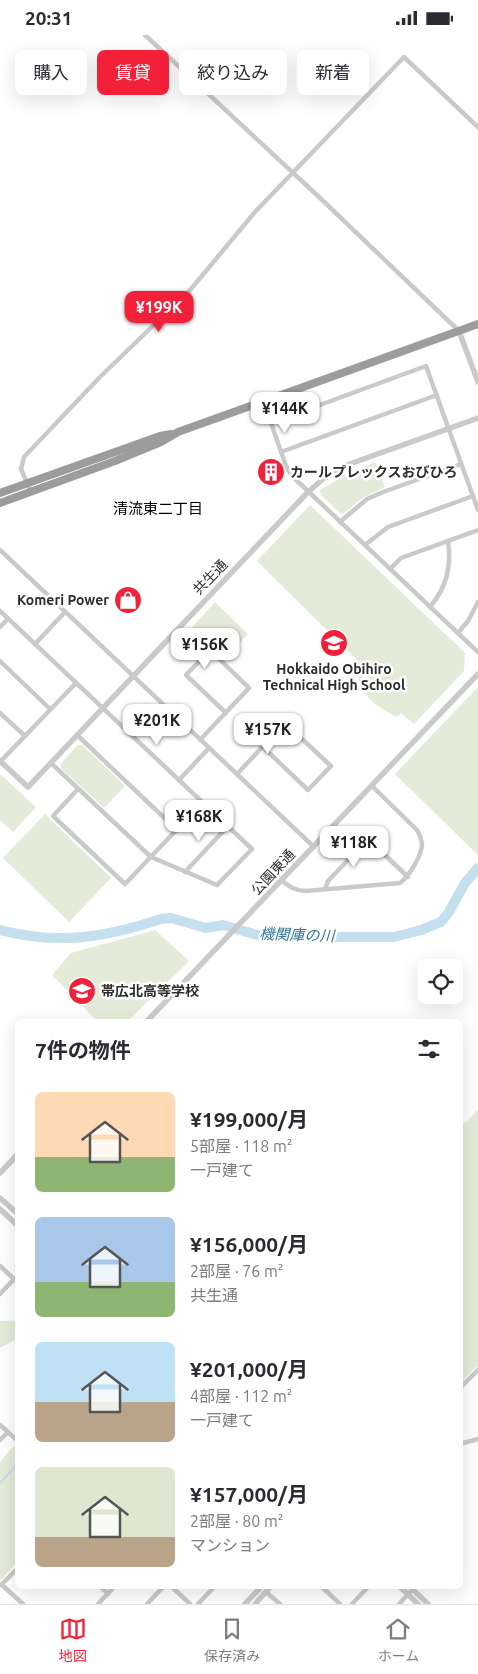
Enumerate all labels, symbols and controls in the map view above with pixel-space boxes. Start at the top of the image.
text: 20:31 [25,7,73,29]
chip: 購入 [15,50,87,95]
chip: 賃貸 [97,50,169,95]
chip: 絞り込み [179,50,287,95]
chip: 新着 [297,50,369,95]
pin: ¥199K [124,291,194,333]
text: ¥199K [136,298,182,316]
pin: ¥144K [250,391,320,434]
text: ¥144K [262,399,308,417]
building icon: カールプレックスおびひろ [256,457,286,487]
place label: カールプレックスおびひろ [290,464,458,480]
district label: 清流東二丁目 [113,500,203,517]
street label: 共生通 [190,556,230,598]
shop icon: Komeri Power [113,585,143,615]
place label: Komeri Power [17,592,109,608]
pin: ¥156K [170,627,240,670]
school or university icon: Hokkaido Obihiro Technical High School [319,628,349,658]
text: ¥156K [182,635,228,653]
place label: Hokkaido Obihiro Technical High School [263,661,405,693]
pin: ¥201K [122,703,192,746]
text: ¥201K [134,711,180,729]
pin: ¥157K [233,713,303,755]
text: ¥157K [245,720,291,738]
pin: ¥168K [164,799,234,842]
text: ¥168K [176,807,222,825]
pin: ¥118K [319,825,389,868]
text: ¥118K [331,833,377,851]
street label: 公園東通 [248,846,298,898]
water label: 機関庫の川 [259,925,337,944]
map controls [418,959,463,1004]
button: locate [418,959,463,1004]
school or university icon: 帯広北高等学校 [67,976,97,1006]
place label: 帯広北高等学校 [101,983,199,999]
icon: filters [415,1035,443,1063]
text: 7件の物件 [35,1038,131,1062]
text: ¥199,000/月 [190,1107,308,1131]
icon: home [75,1112,135,1172]
text: 5部屋 · 118 m² [190,1137,293,1155]
text: 一戸建て [190,1161,254,1179]
text: ¥156,000/月 [190,1232,308,1256]
icon: home [75,1237,135,1297]
text: 2部屋 · 76 m² [190,1262,284,1280]
text: 共生通 [190,1286,238,1304]
text: ¥201,000/月 [190,1357,308,1381]
icon: home [75,1362,135,1422]
text: 4部屋 · 112 m² [190,1387,293,1405]
text: 一戸建て [190,1411,254,1429]
text: ¥157,000/月 [190,1482,308,1506]
icon: home [75,1487,135,1547]
text: 2部屋 · 80 m² [190,1512,284,1530]
text: マンション [190,1536,270,1554]
tab: 地図 [59,1615,87,1665]
tab: 保存済み [204,1615,260,1665]
tab: ホーム [378,1615,419,1665]

